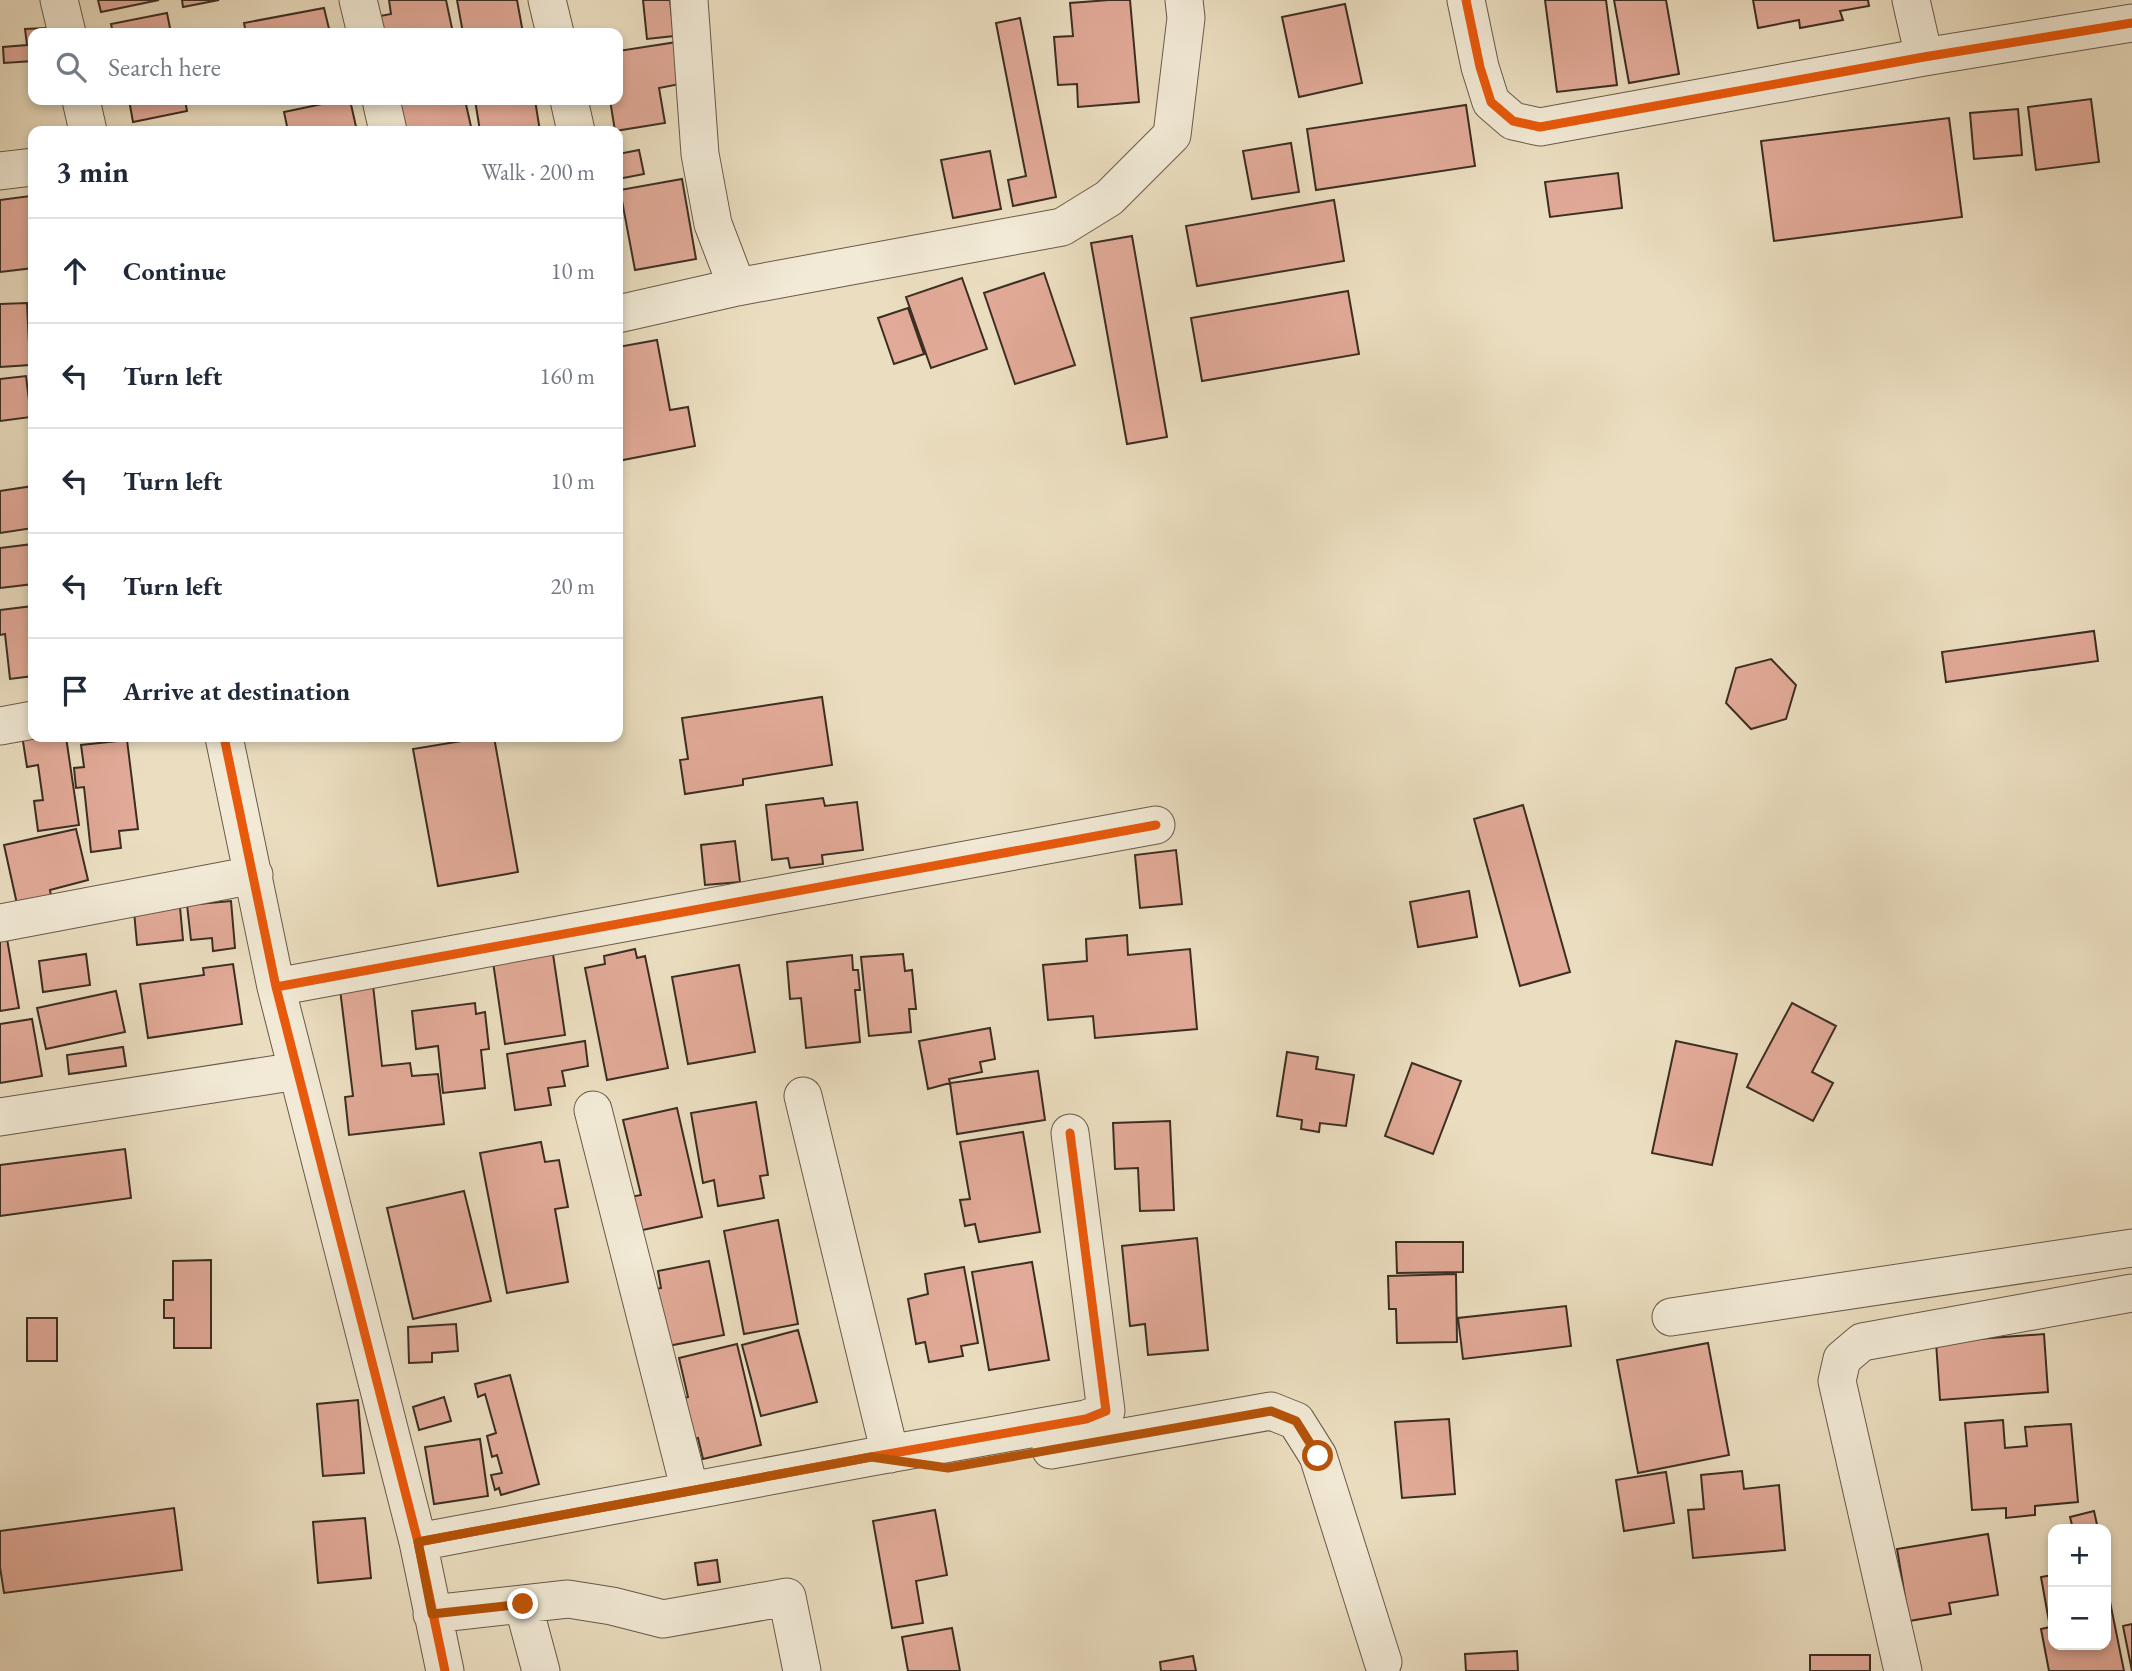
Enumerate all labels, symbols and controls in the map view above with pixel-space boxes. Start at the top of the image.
search box [28,28,623,105]
icon: search [52,48,90,86]
text: Search here [108,50,221,84]
text: 3 min [56,152,129,191]
text: Walk · 200 m [481,157,595,187]
icon: ahead [56,252,94,290]
text: Continue [123,254,226,288]
text: 10 m [550,256,595,286]
icon: left [56,357,94,395]
text: Turn left [123,359,222,393]
text: 160 m [539,361,595,391]
icon: left [56,462,94,500]
text: Turn left [123,464,222,498]
text: 10 m [550,466,595,496]
icon: left [56,567,94,605]
text: Turn left [123,569,222,603]
text: 20 m [550,571,595,601]
icon: arrive [56,672,94,710]
text: Arrive at destination [123,674,350,708]
route start [1302,1440,1333,1471]
map controls [2048,1524,2111,1650]
button: + [2048,1524,2111,1587]
button: − [2048,1587,2111,1650]
route end [507,1588,538,1619]

